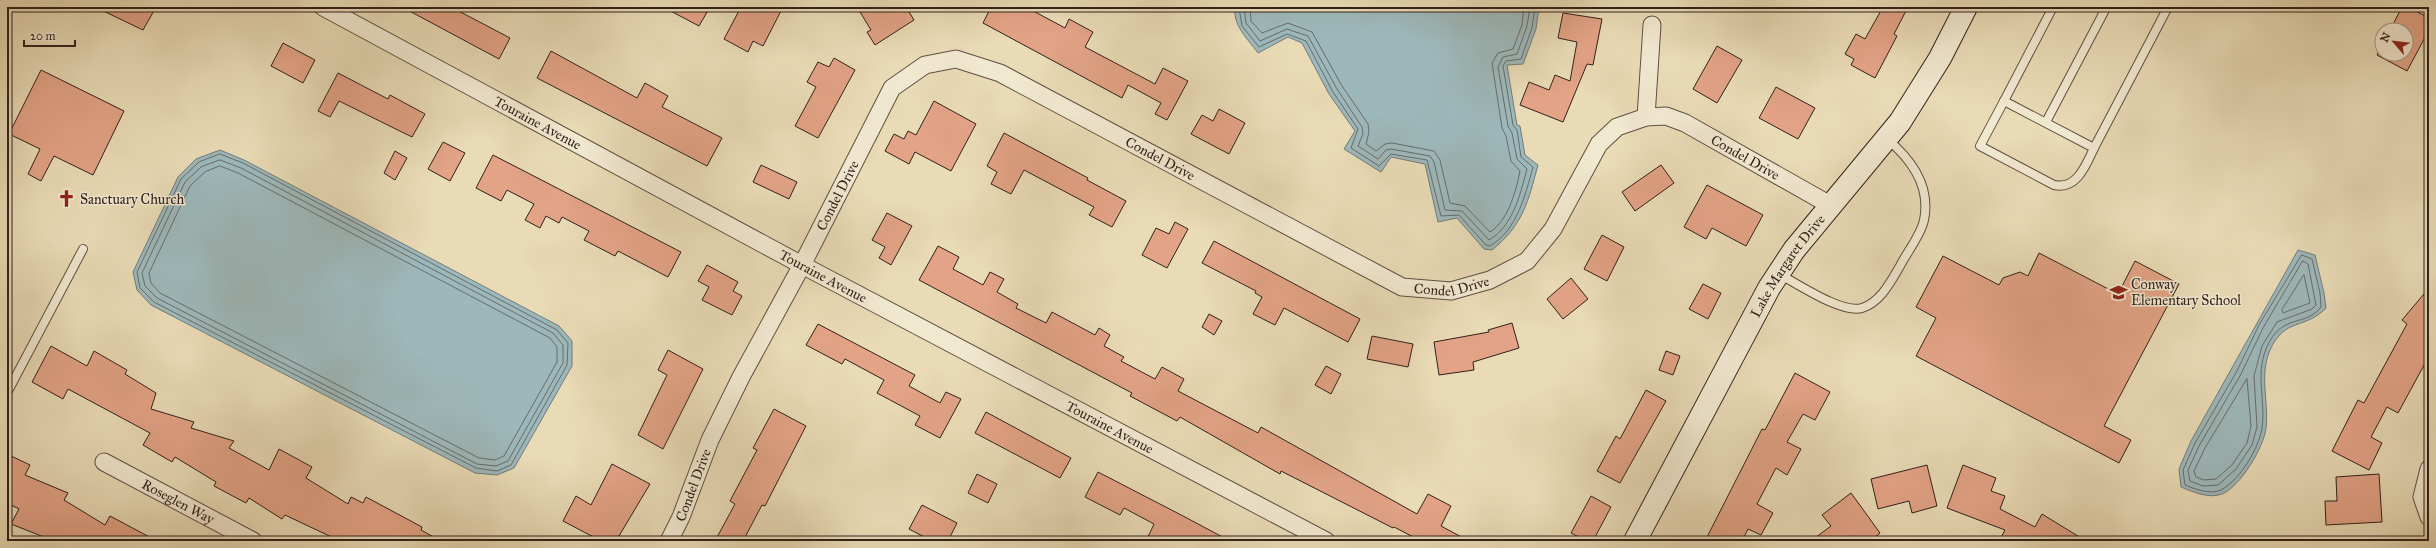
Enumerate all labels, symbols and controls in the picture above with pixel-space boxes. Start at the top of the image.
scale bar [24,22,75,48]
north arrow [2374,22,2414,62]
text: 20 m [30,29,56,43]
text: N [2378,30,2394,45]
street label: Touraine Avenue [491,93,584,154]
street label: Condel Drive [1708,131,1783,184]
street label: Condel Drive [1122,133,1198,184]
street label: Condel Drive [813,158,863,233]
church icon: Sanctuary Church [57,189,77,209]
place label: Sanctuary Church [80,191,184,208]
street label: Lake Margaret Drive [1747,211,1829,320]
street label: Touraine Avenue [776,246,870,307]
street label: Condel Drive [1413,273,1491,300]
place label: Conway Elementary School [2131,276,2241,309]
school or university icon: Conway Elementary School [2108,282,2128,302]
street label: Touraine Avenue [1063,398,1156,458]
street label: Condel Drive [672,446,715,524]
street label: Roseglen Way [139,476,217,528]

